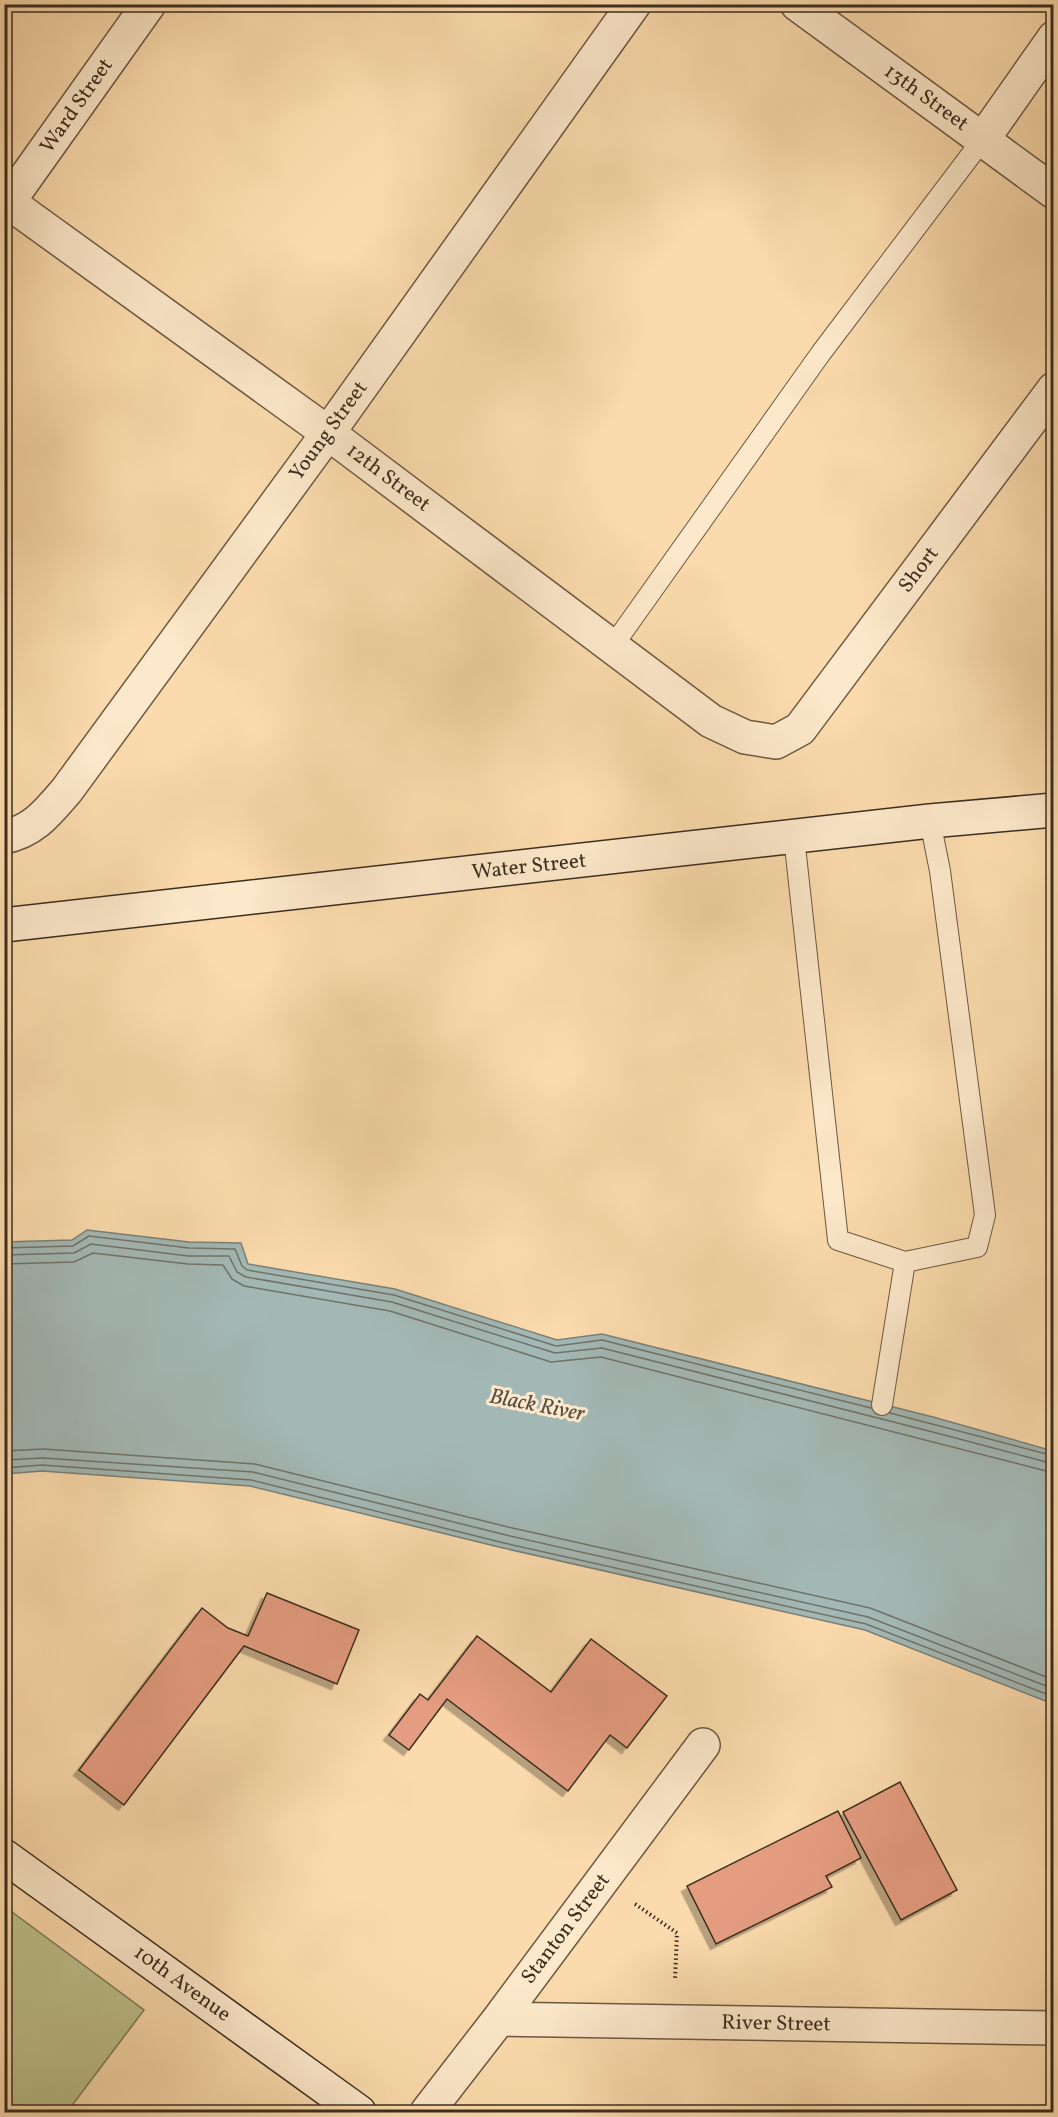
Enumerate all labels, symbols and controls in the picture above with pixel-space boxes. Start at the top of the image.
street label: Ward Street [34,53,120,159]
street label: 13th Street [878,57,974,139]
street label: Young Street [283,375,375,487]
street label: 12th Street [340,437,436,519]
street label: Short [892,541,946,599]
street label: Water Street [470,847,588,887]
water label: Black River [487,1382,588,1431]
street label: Stanton Street [515,1868,617,1990]
street label: 10th Avenue [128,1939,236,2029]
street label: River Street [721,2009,831,2039]

